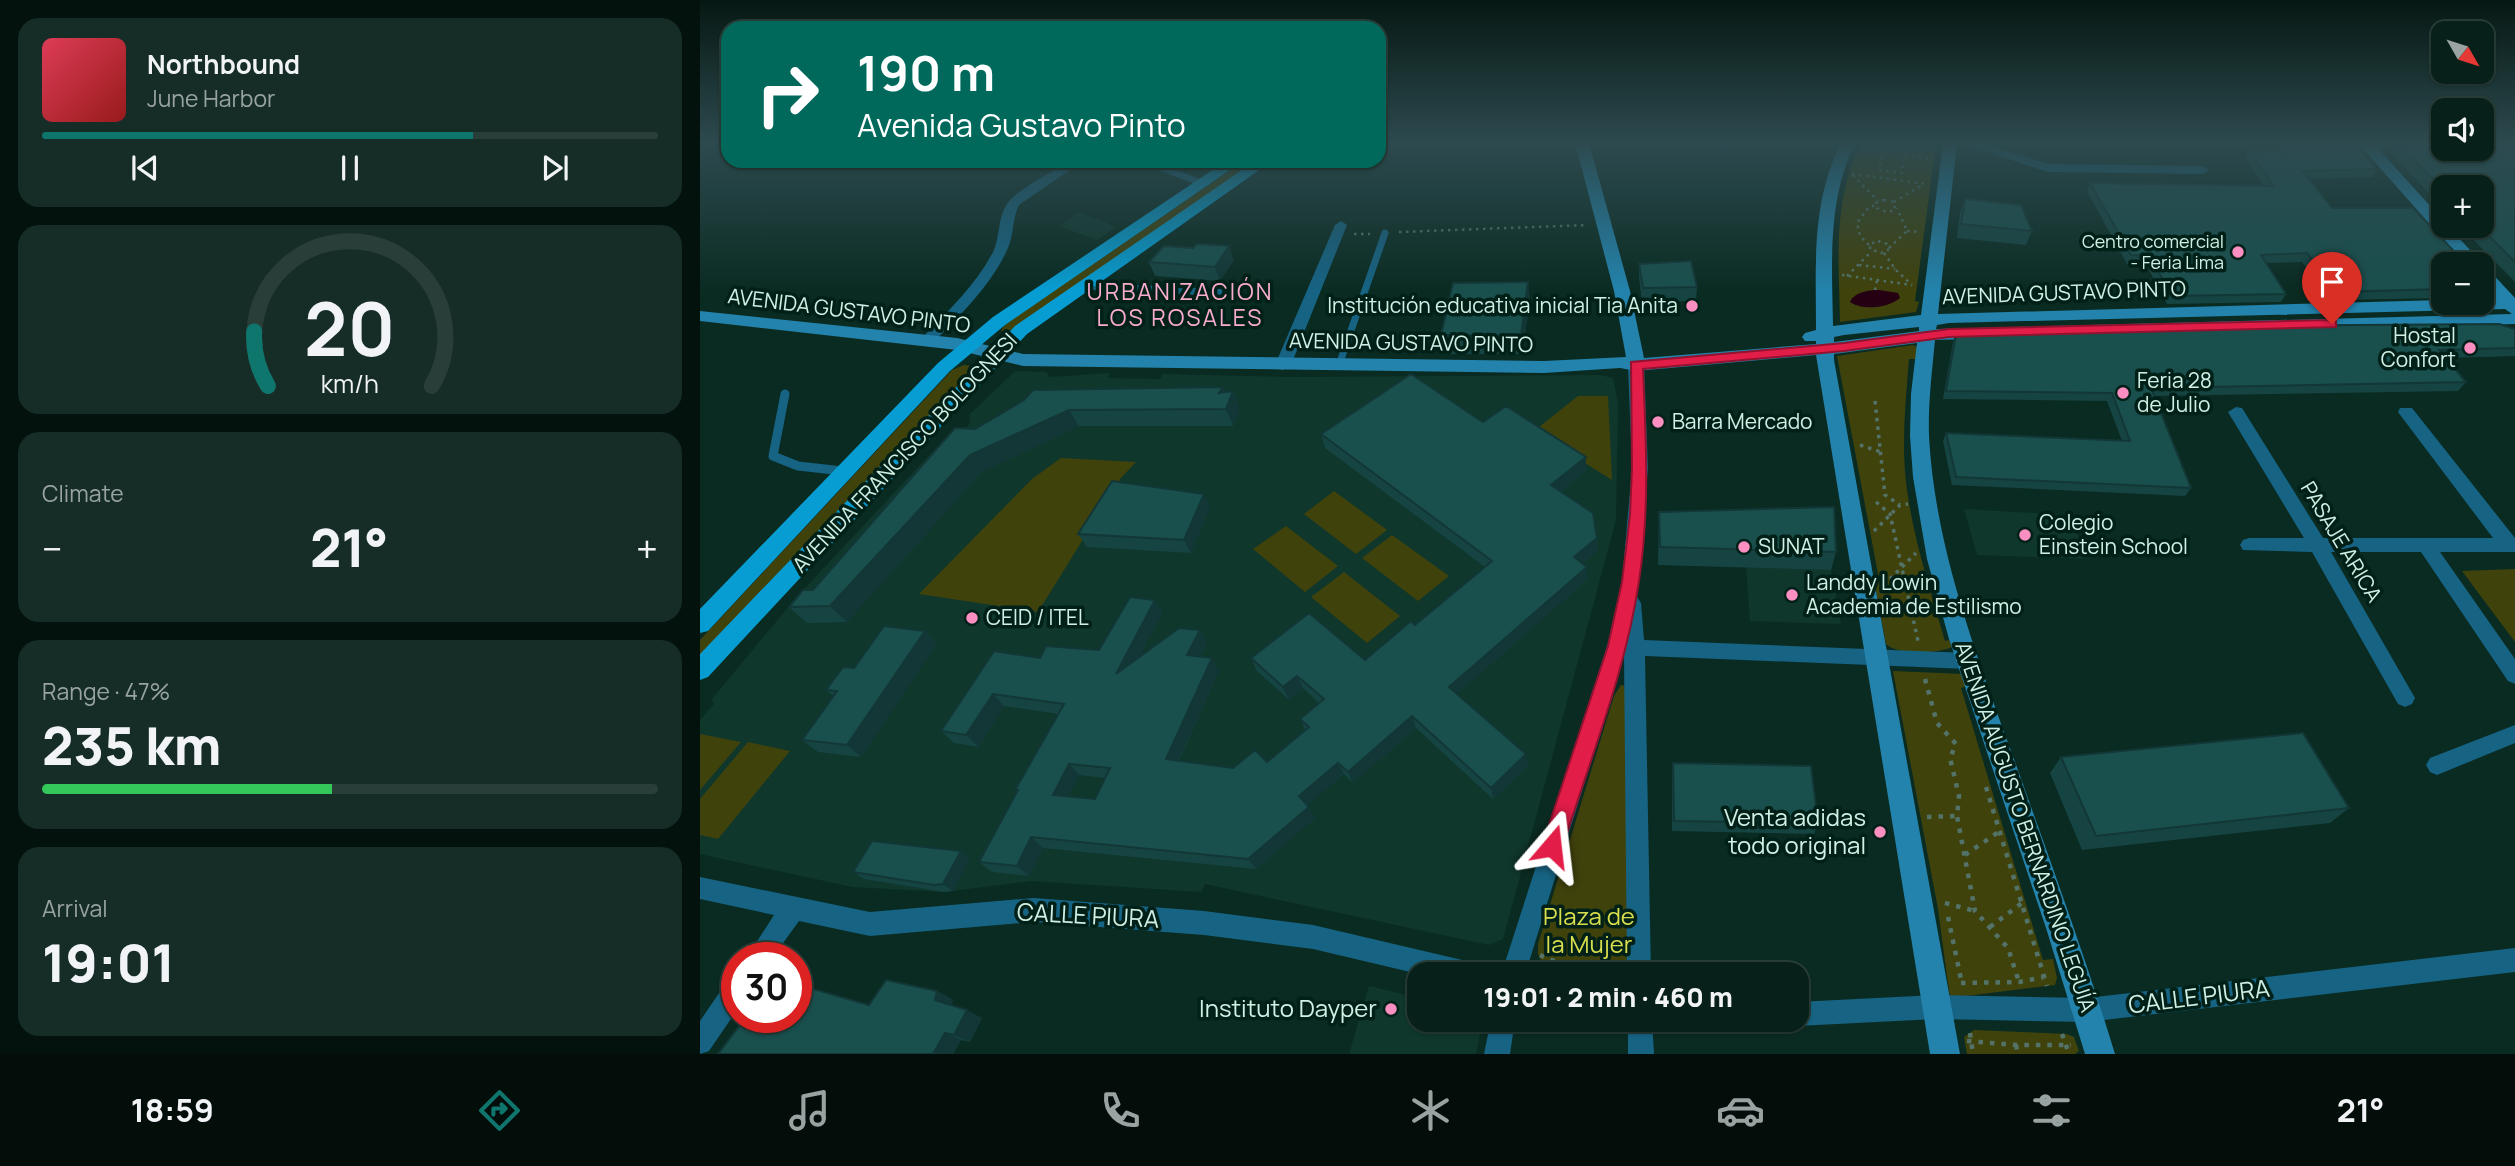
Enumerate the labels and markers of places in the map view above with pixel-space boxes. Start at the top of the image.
place label: Centro comercial - Feria Lima [2082,229,2224,274]
marker: Centro comercial - Feria Lima [2230,244,2246,260]
pin [2302,252,2362,324]
place label: Institución educativa inicial Tia Anita [1327,291,1678,319]
marker: Institución educativa inicial Tia Anita [1684,298,1700,314]
place label: Hostal Confort [2381,321,2456,373]
marker: Hostal Confort [2462,340,2478,356]
place label: Feria 28 de Julio [2137,366,2212,418]
marker: Feria 28 de Julio [2115,385,2131,401]
place label: Barra Mercado [1672,407,1813,435]
marker: Barra Mercado [1650,414,1666,430]
place label: Colegio Einstein School [2039,508,2188,560]
marker: Colegio Einstein School [2017,527,2033,543]
place label: SUNAT [1758,532,1825,560]
marker: SUNAT [1736,539,1752,555]
place label: Landdy Lowin Academia de Estilismo [1806,568,2022,620]
marker: Landdy Lowin Academia de Estilismo [1784,587,1800,603]
place label: CEID / ITEL [986,603,1089,631]
marker: CEID / ITEL [964,610,980,626]
place label: Venta adidas todo original [1724,800,1866,861]
marker: Venta adidas todo original [1872,824,1888,840]
place label: Instituto Dayper [1199,991,1377,1024]
marker: Instituto Dayper [1383,1001,1399,1017]

